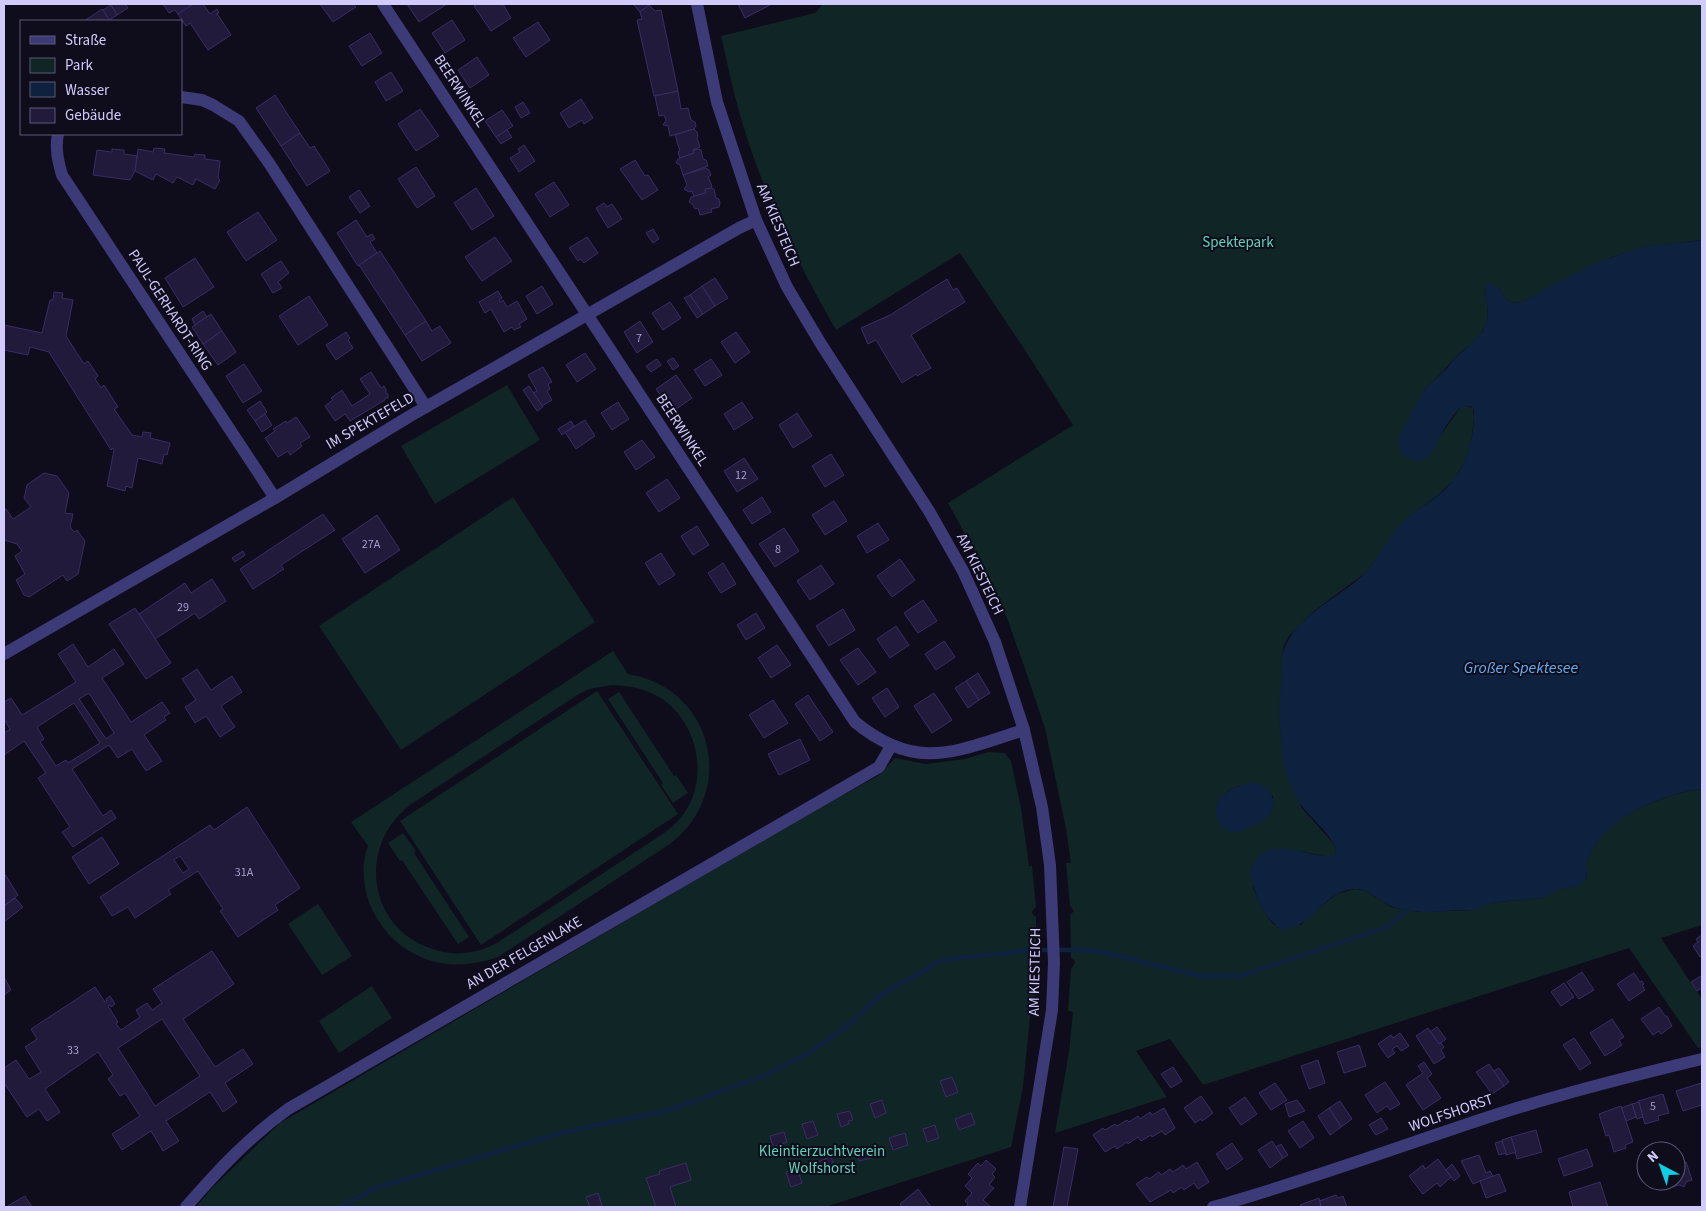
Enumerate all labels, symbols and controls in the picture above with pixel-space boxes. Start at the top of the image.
legend [20,20,182,135]
text: Straße [65,30,106,51]
street label: BEERWINKEL [429,51,491,131]
text: Park [65,55,94,76]
text: Wasser [65,80,110,101]
text: Gebäude [65,105,121,126]
street label: AM KIESTEICH [751,180,805,270]
park label: Spektepark [1202,232,1274,253]
street label: PAUL-GERHARDT-RING [123,245,217,375]
house number: 7 [636,330,642,347]
street label: IM SPEKTEFELD [322,387,418,455]
street label: BEERWINKEL [651,390,713,470]
house number: 12 [735,467,747,484]
street label: AM KIESTEICH [951,530,1009,618]
house number: 27A [362,536,381,553]
house number: 8 [775,541,781,558]
house number: 29 [177,599,189,616]
water label: Großer Spektesee [1464,657,1579,679]
house number: 31A [235,864,254,881]
street label: AN DER FELGENLAKE [462,911,586,995]
street label: AM KIESTEICH [1024,928,1046,1016]
house number: 33 [67,1042,79,1059]
street label: WOLFSHORST [1406,1089,1496,1137]
house number: 5 [1650,1098,1656,1115]
park label: Kleintierzuchtverein Wolfshorst [759,1141,885,1179]
north arrow [1636,1141,1686,1191]
text: N [1643,1146,1663,1168]

